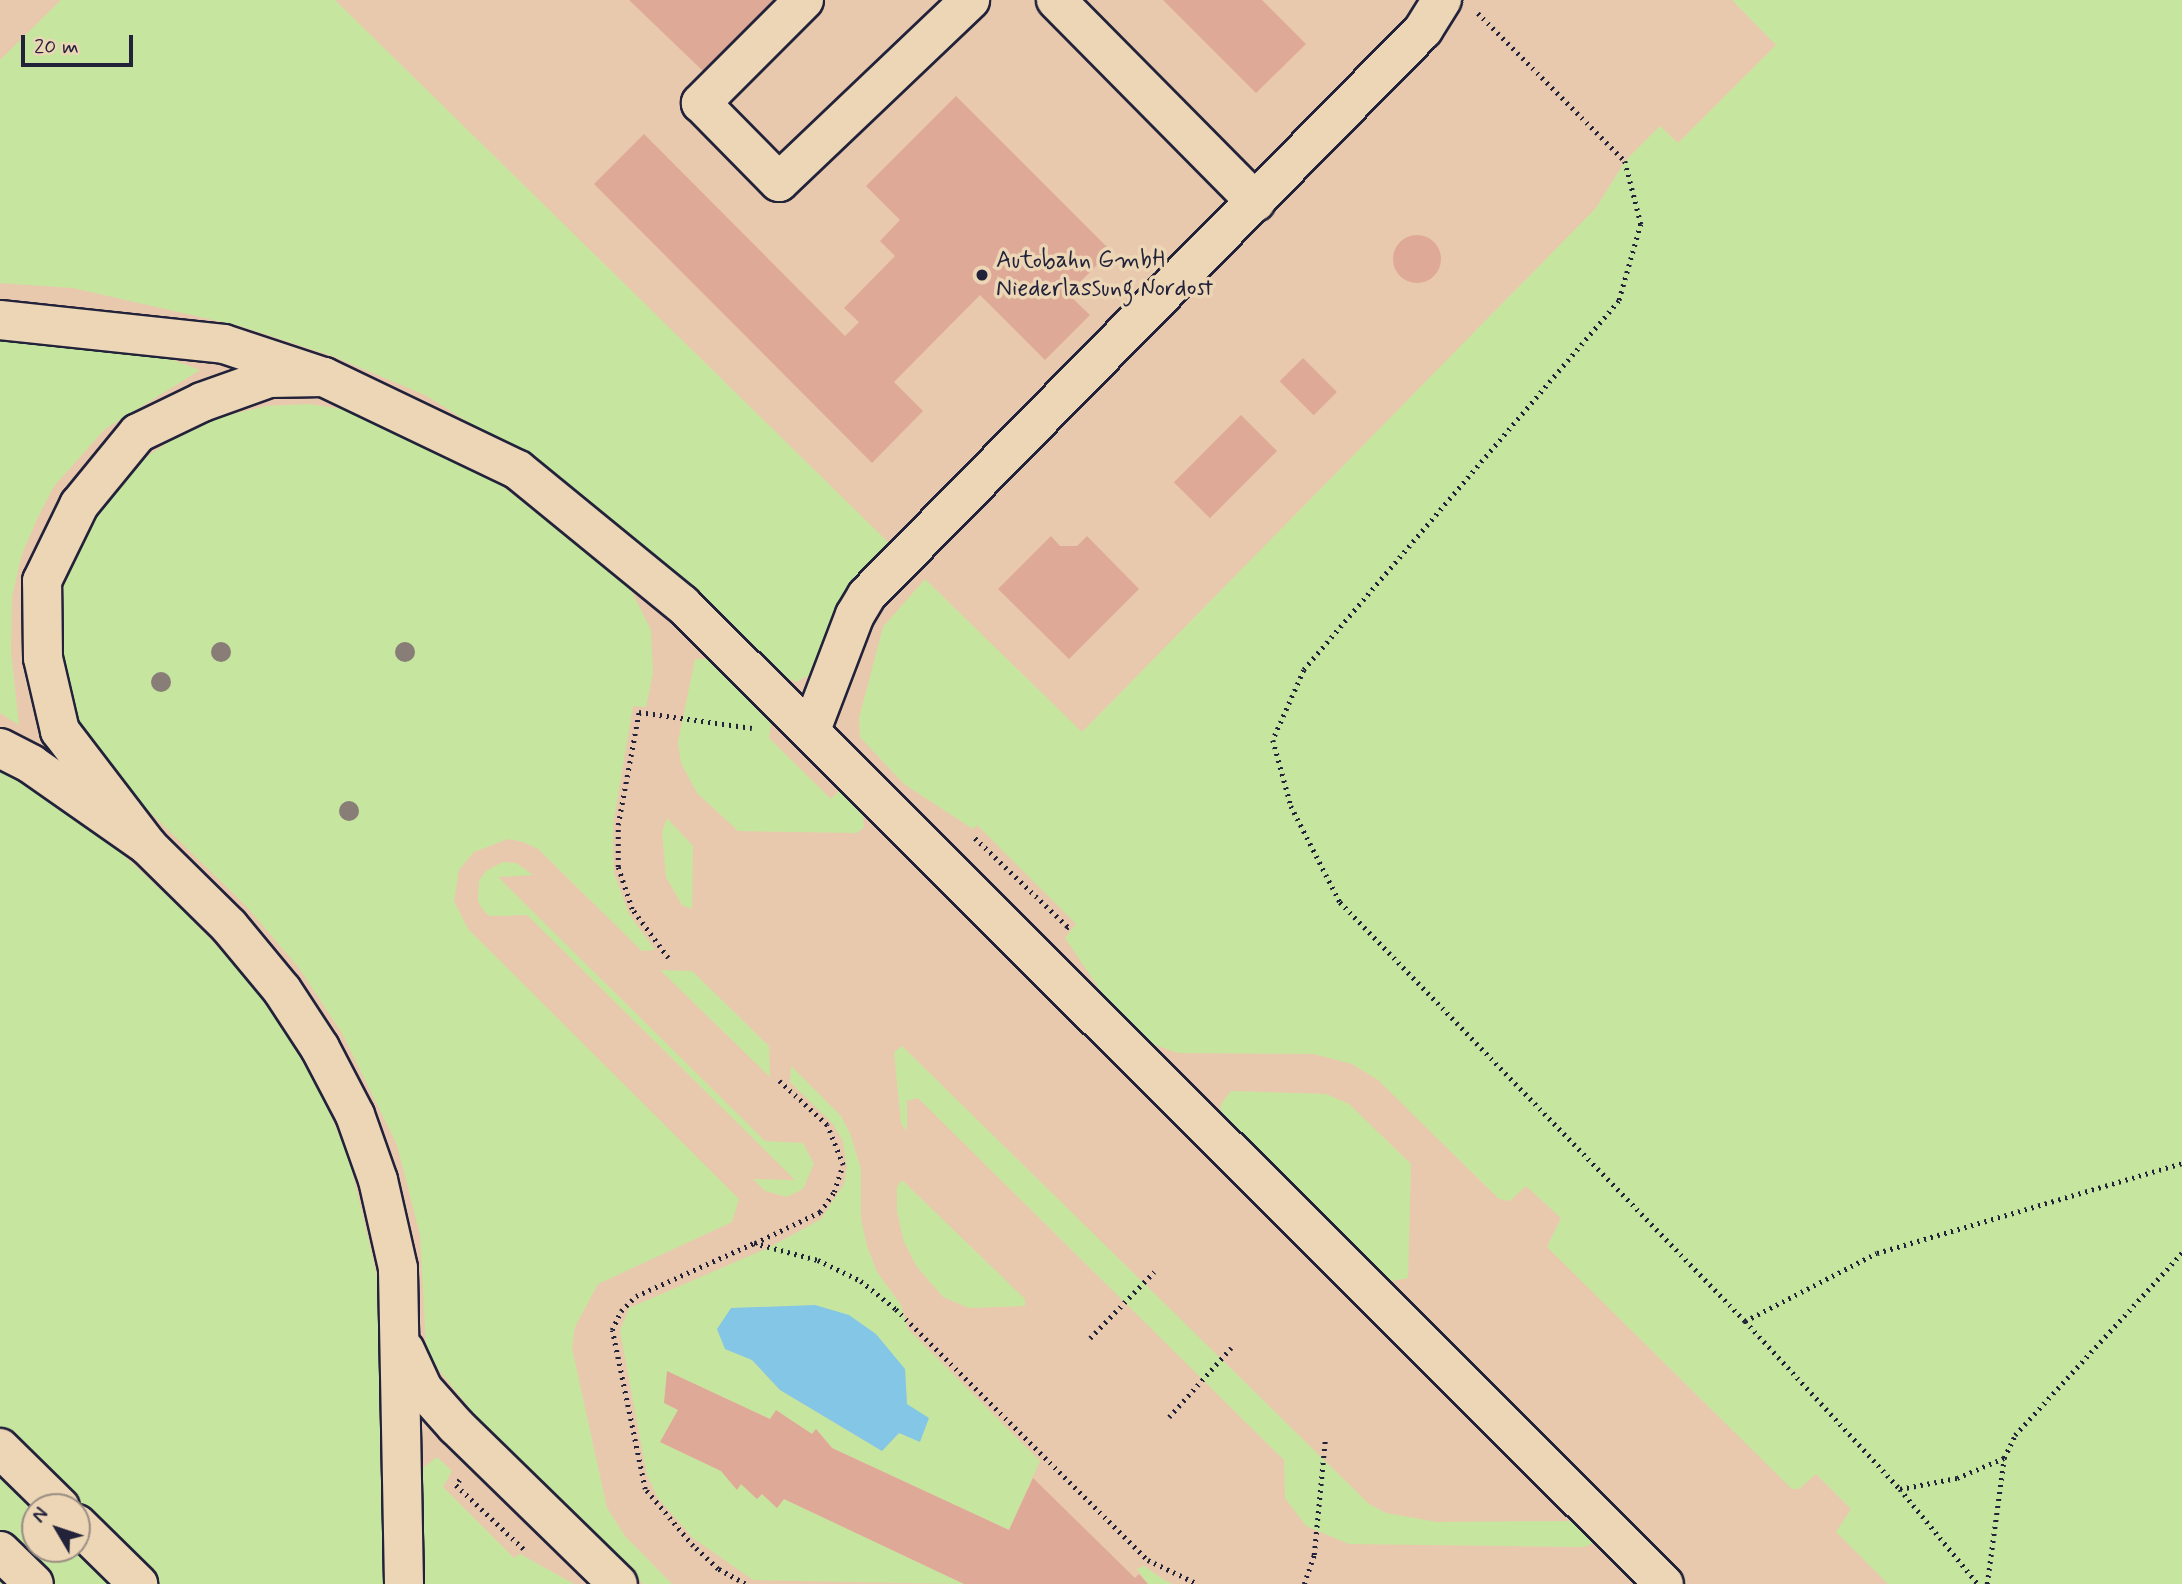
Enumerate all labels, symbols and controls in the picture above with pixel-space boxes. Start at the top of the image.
scale bar [24,21,136,65]
text: 20 m [34,33,79,61]
place label: Autobahn GmbH Niederlassung Nordost [996,247,1214,303]
marker: Autobahn GmbH Niederlassung Nordost [974,267,990,283]
north arrow [21,1493,91,1563]
text: N [27,1503,55,1529]

